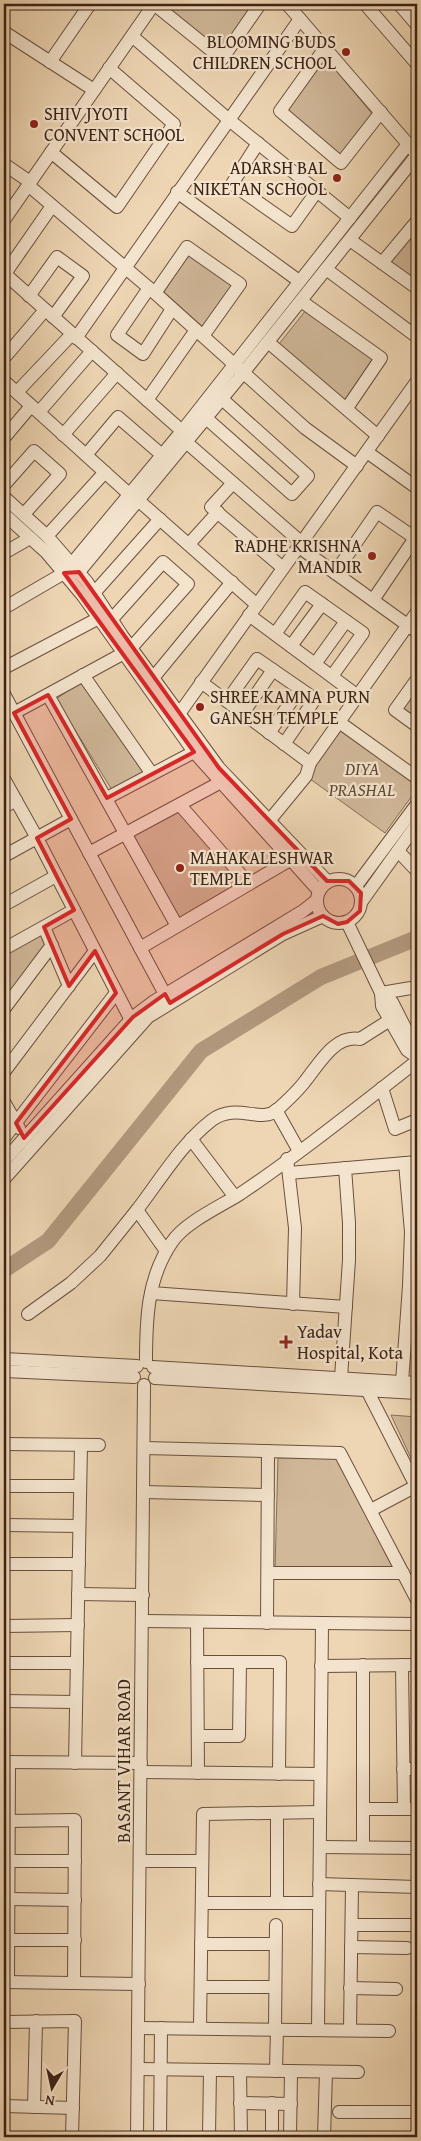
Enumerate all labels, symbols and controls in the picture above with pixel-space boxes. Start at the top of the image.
place label: BLOOMING BUDS CHILDREN SCHOOL [193,28,336,76]
marker: BLOOMING BUDS CHILDREN SCHOOL [340,46,352,58]
place label: SHIV JYOTI CONVENT SCHOOL [44,100,185,148]
marker: SHIV JYOTI CONVENT SCHOOL [28,118,40,130]
place label: ADARSH BAL NIKETAN SCHOOL [193,154,327,202]
marker: ADARSH BAL NIKETAN SCHOOL [331,172,343,184]
place label: RADHE KRISHNA MANDIR [235,532,363,580]
marker: RADHE KRISHNA MANDIR [366,550,378,562]
place label: SHREE KAMNA PURN GANESH TEMPLE [210,683,370,731]
marker: SHREE KAMNA PURN GANESH TEMPLE [194,701,206,713]
park label: DIYA PRASHAL [328,755,395,803]
place label: MAHAKALESHWAR TEMPLE [190,844,335,892]
marker: MAHAKALESHWAR TEMPLE [174,862,186,874]
place label: Yadav Hospital, Kota [297,1318,403,1366]
marker: Yadav Hospital, Kota [279,1335,293,1349]
street label: BASANT VIHAR ROAD [110,1679,137,1843]
north arrow [28,2064,78,2114]
text: N [43,2090,56,2111]

